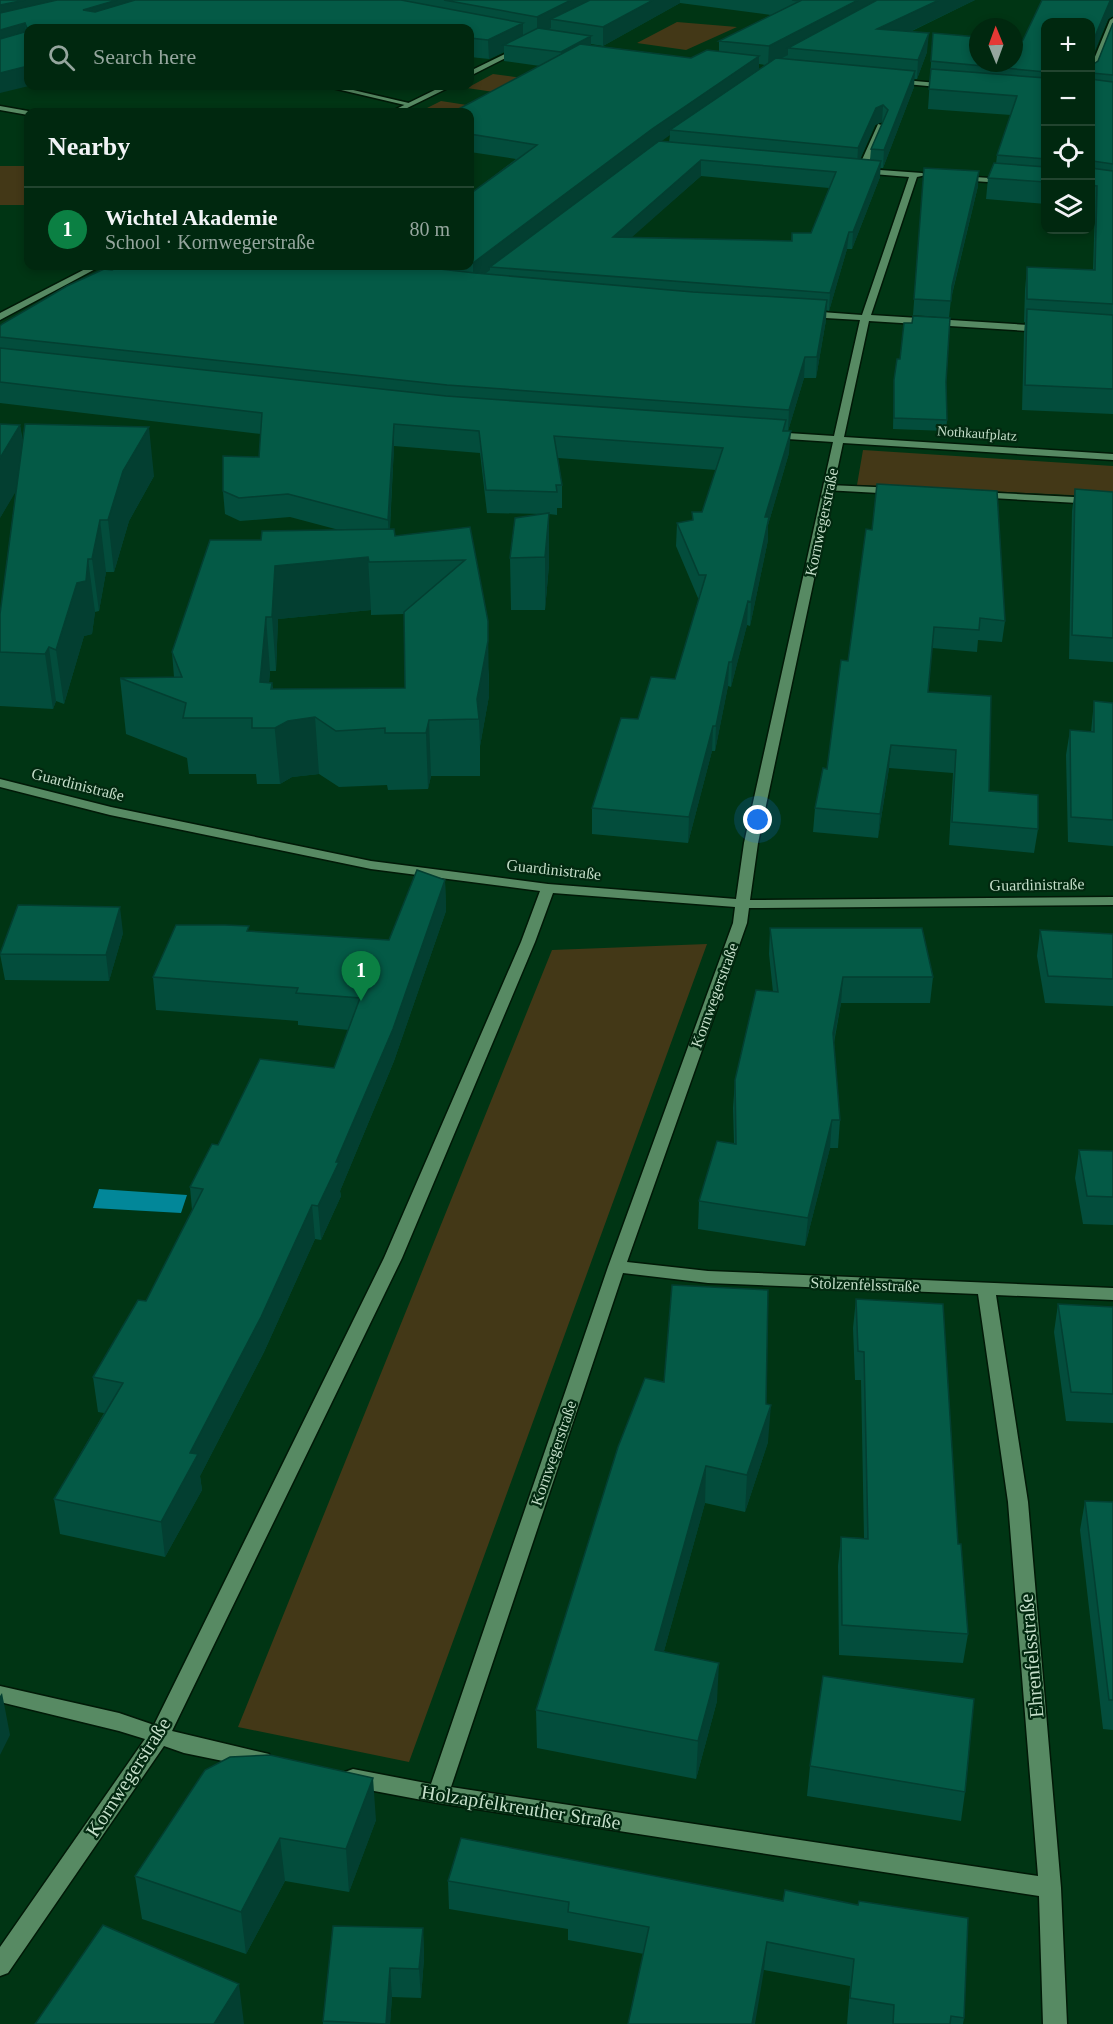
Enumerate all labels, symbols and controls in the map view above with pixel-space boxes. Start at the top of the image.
north arrow [969,18,1023,72]
map controls [1041,18,1095,234]
button: + [1041,18,1095,72]
search box [24,24,474,90]
icon: search [45,41,78,74]
text: Search here [93,44,196,69]
button: − [1041,72,1095,126]
button: locate [1041,126,1095,180]
text: Nearby [48,132,130,161]
button: layers [1041,180,1095,234]
text: Wichtel Akademie [105,205,278,230]
text: 1 [63,218,73,240]
text: 80 m [409,218,450,240]
text: School · Kornwegerstraße [105,231,315,253]
street label: Nothkaufplatz [936,423,1017,444]
street label: Kornwegerstraße [802,466,842,578]
street label: Guardinistraße [30,765,126,804]
your location [743,805,772,834]
street label: Guardinistraße [506,856,602,883]
street label: Guardinistraße [989,875,1085,894]
street label: Kornwegerstraße [688,940,742,1050]
pin: 1 [342,952,380,1001]
street label: Stolzenfelsstraße [810,1274,920,1295]
street label: Kornwegerstraße [528,1398,580,1508]
street label: Ehrenfelsstraße [1015,1593,1047,1719]
street label: Kornwegerstraße [81,1713,176,1841]
street label: Holzapfelkreuther Straße [420,1780,622,1835]

